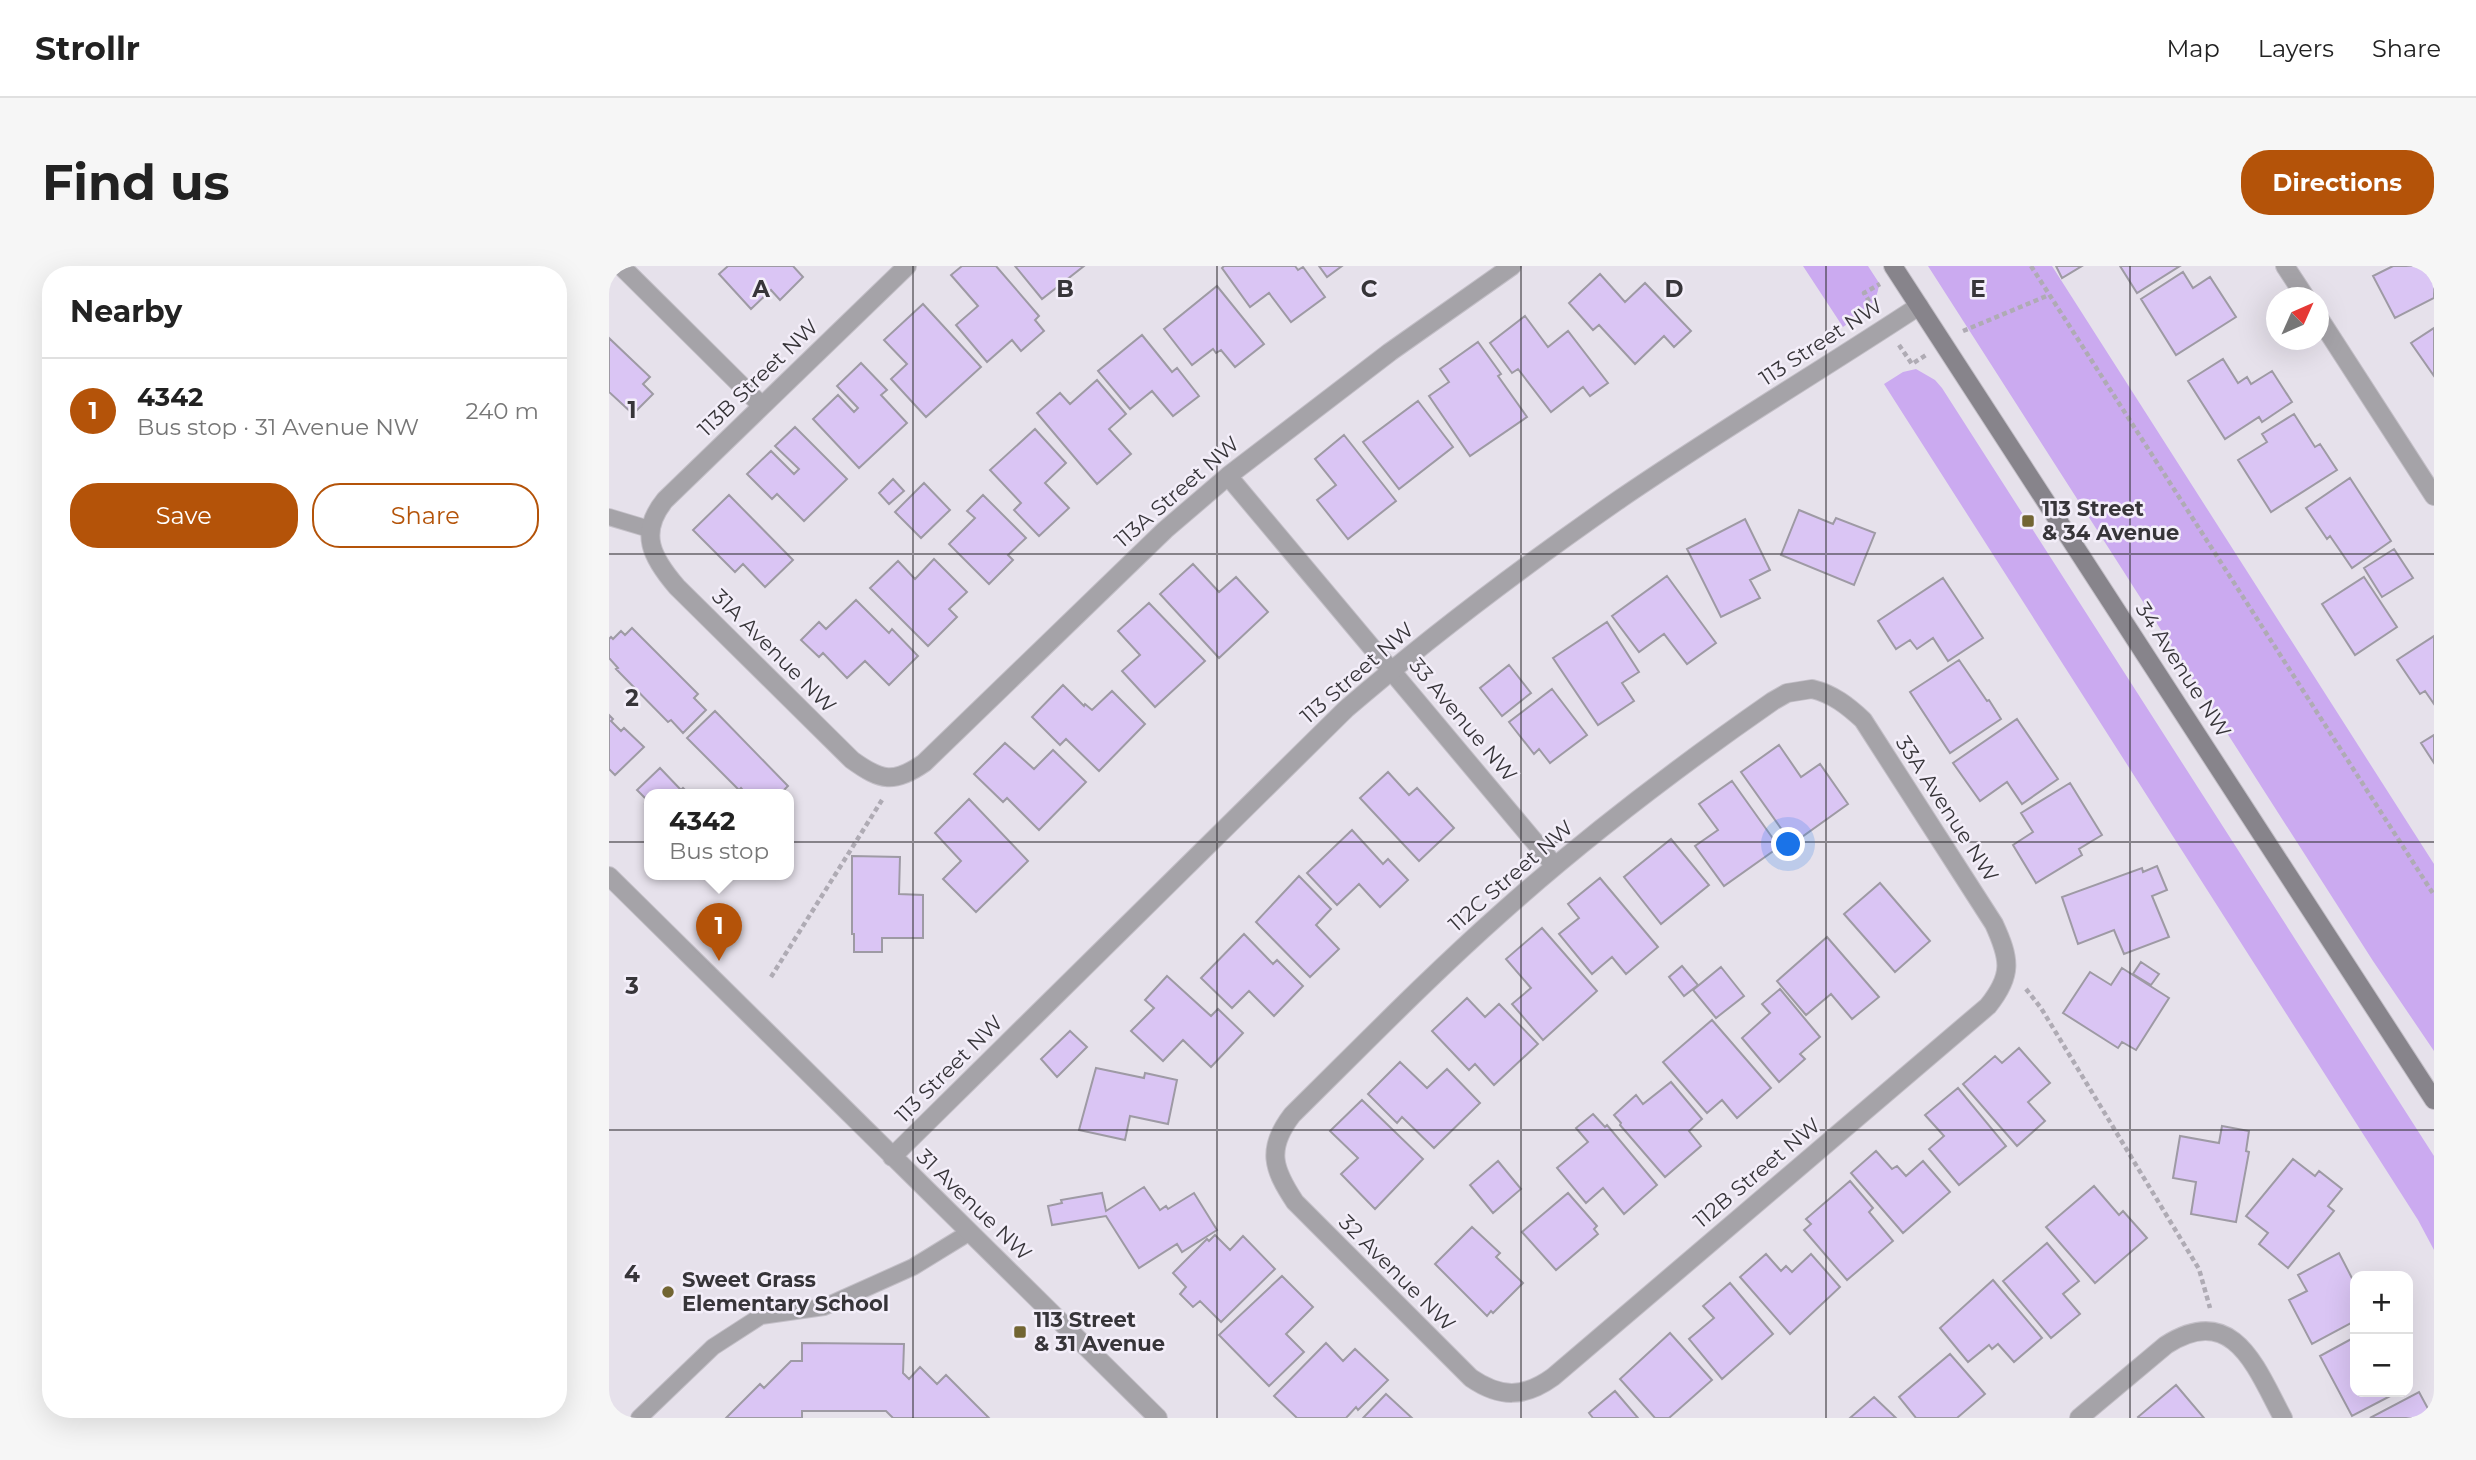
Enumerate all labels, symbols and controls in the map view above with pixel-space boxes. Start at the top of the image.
text: Strollr [35,28,140,68]
text: Map [2166,34,2220,63]
text: Layers [2258,34,2334,63]
text: Share [2372,34,2441,63]
button: Directions [2241,150,2434,215]
text: Find us [42,153,230,212]
text: A [751,275,770,303]
text: B [1056,275,1074,303]
text: C [1361,275,1378,303]
text: D [1665,275,1684,303]
text: E [1970,275,1986,303]
north arrow [2266,287,2329,350]
text: Nearby [70,293,182,330]
street label: 113 Street NW [1755,293,1887,391]
street label: 113B Street NW [692,314,823,441]
text: 4342 [137,381,203,413]
text: 1 [627,396,637,424]
text: 1 [88,397,98,425]
text: 240 m [466,397,539,425]
text: Bus stop · 31 Avenue NW [137,413,419,441]
street label: 113A Street NW [1109,431,1244,552]
button: Save [70,483,298,548]
button: Share [312,483,539,548]
place label: 113 Street & 34 Avenue [2042,496,2179,545]
marker: 113 Street & 34 Avenue [2020,513,2036,529]
street label: 31A Avenue NW [707,584,841,718]
street label: 34 Avenue NW [2130,597,2236,742]
street label: 113 Street NW [1295,617,1418,729]
street label: 33 Avenue NW [1404,653,1522,787]
text: 2 [625,684,639,712]
street label: 33A Avenue NW [1891,731,2004,886]
popup [644,789,794,880]
text: 4342 [669,805,735,837]
street label: 112C Street NW [1443,815,1578,936]
your location [1771,827,1805,861]
text: Bus stop [669,837,769,865]
pin: 1 [696,903,742,961]
text: 3 [624,972,639,1000]
street label: 113 Street NW [890,1010,1008,1128]
street label: 112B Street NW [1688,1112,1825,1233]
street label: 31 Avenue NW [912,1144,1037,1266]
street label: 32 Avenue NW [1334,1209,1461,1336]
text: 4 [624,1260,640,1288]
place label: Sweet Grass Elementary School [682,1267,889,1316]
map controls [2350,1271,2413,1397]
button: + [2350,1271,2413,1334]
marker: Sweet Grass Elementary School [660,1284,676,1300]
place label: 113 Street & 31 Avenue [1034,1307,1165,1356]
marker: 113 Street & 31 Avenue [1012,1324,1028,1340]
button: − [2350,1334,2413,1397]

